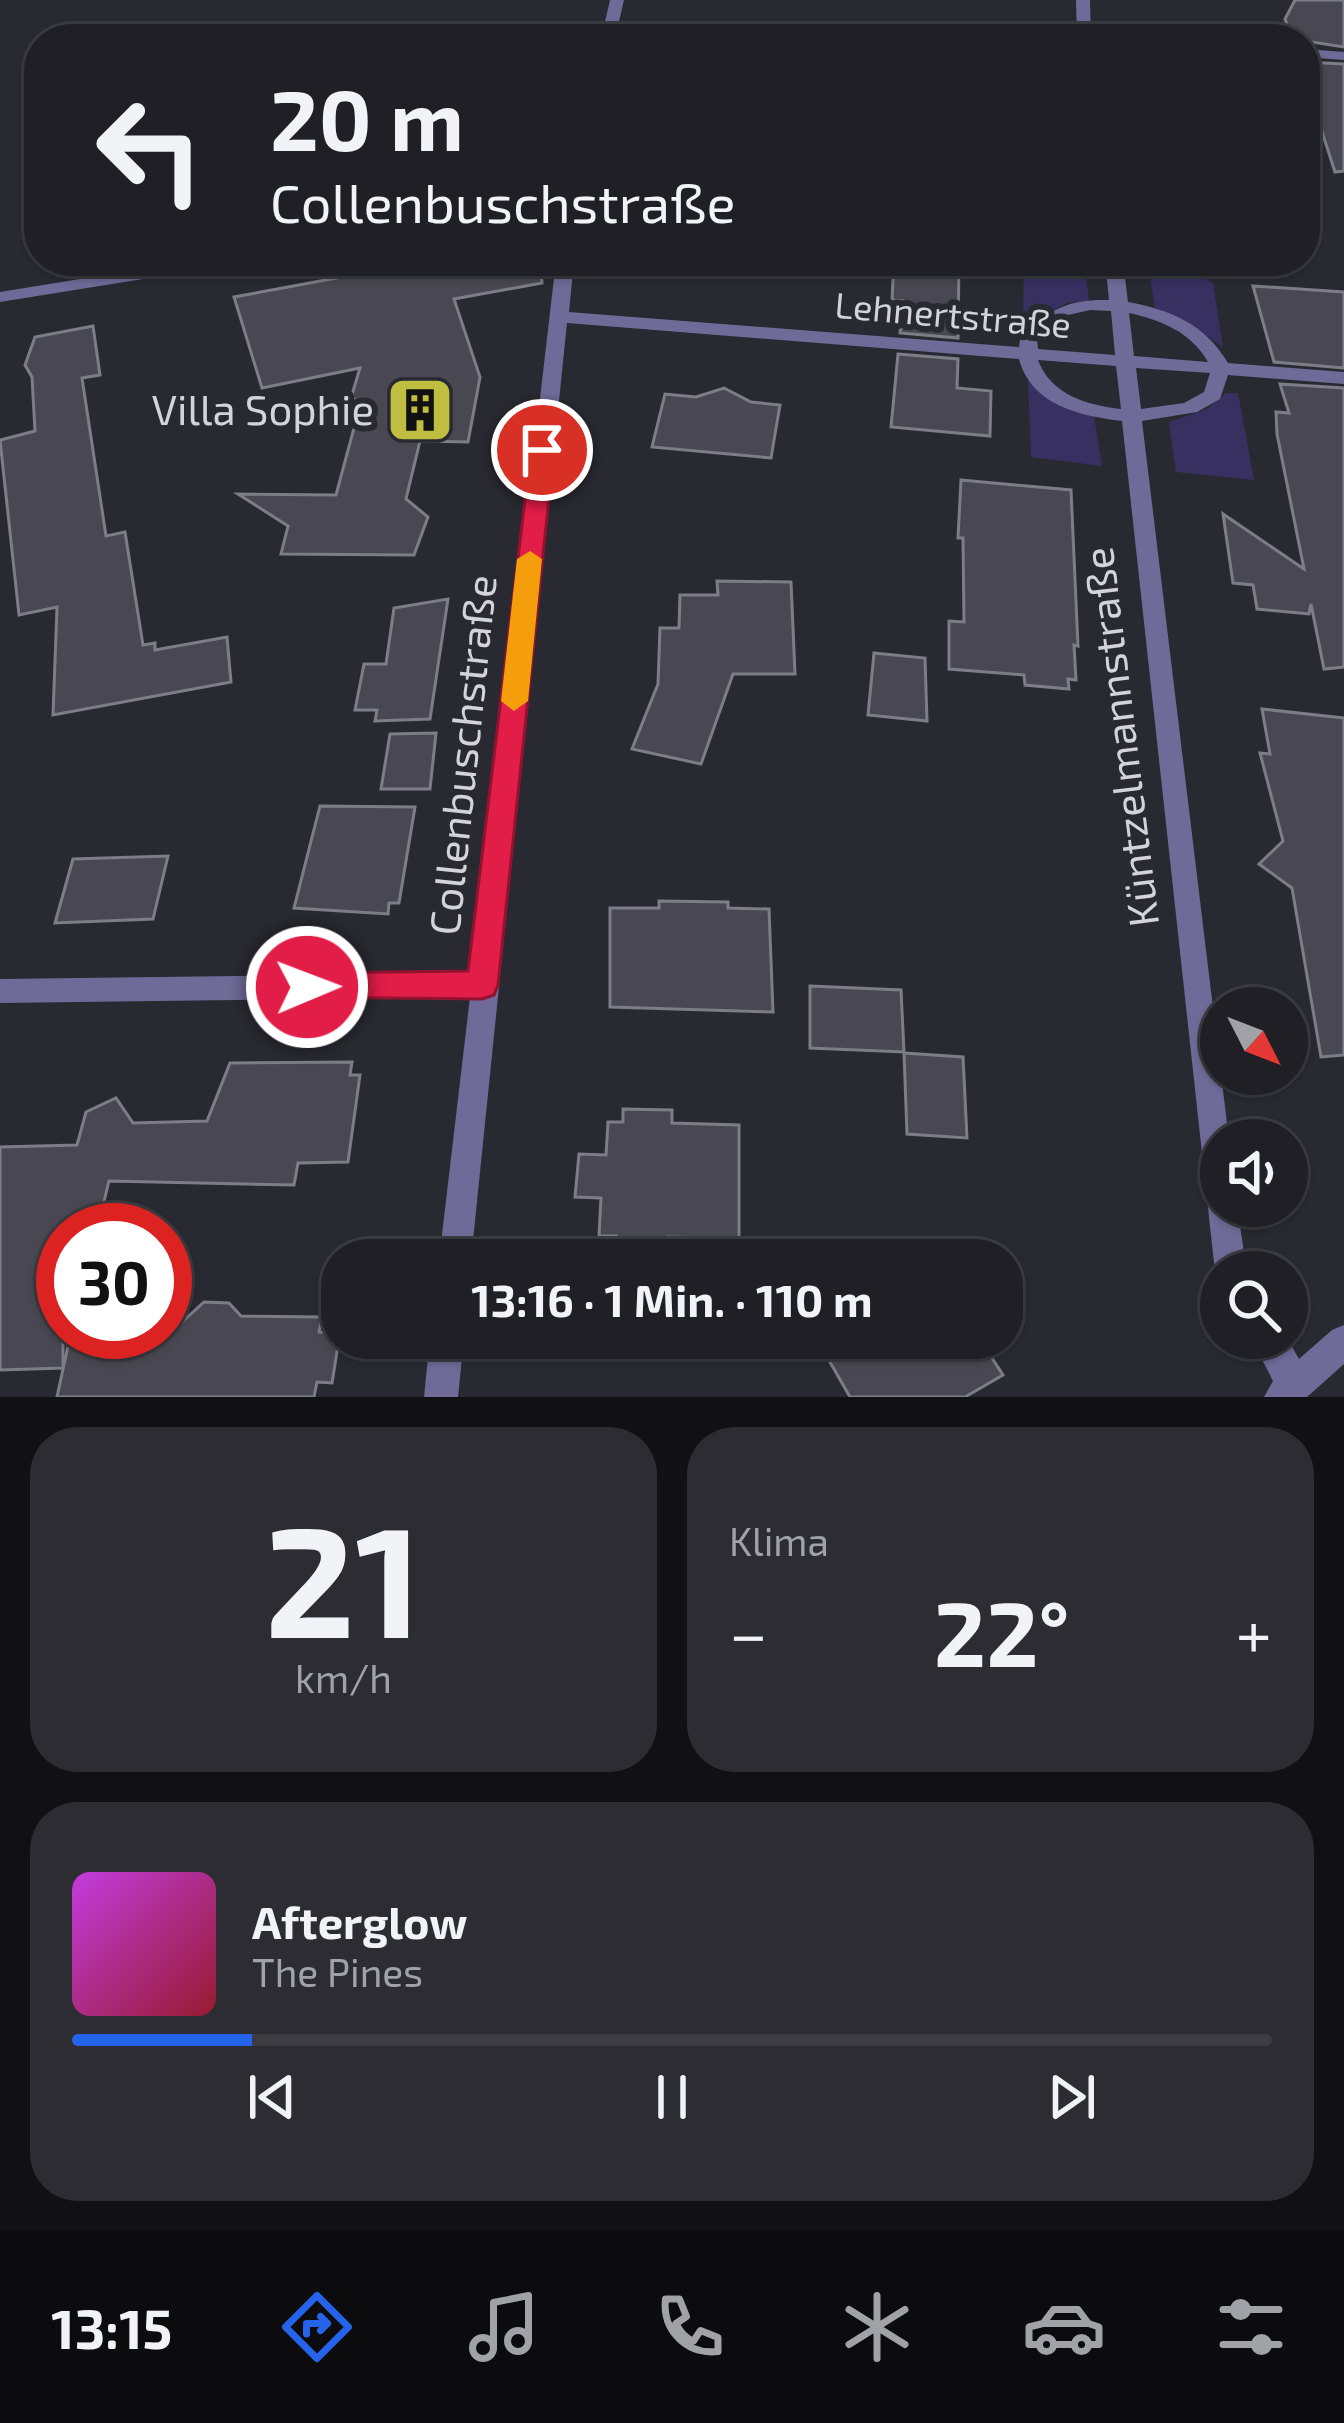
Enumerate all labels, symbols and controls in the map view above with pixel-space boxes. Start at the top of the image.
text: 20 m [270,67,464,168]
icon: left [72,72,228,228]
text: Collenbuschstraße [270,169,735,234]
street label: Lehnertstraße [833,282,1073,345]
building icon: Villa Sophie [385,375,455,445]
place label: Villa Sophie [151,383,374,433]
pin [491,399,593,501]
icon: arrive [509,417,575,483]
street label: Küntzelmannstraße [1071,545,1167,930]
street label: Collenbuschstraße [417,572,505,937]
position arrow [244,924,370,1050]
north arrow [1200,987,1308,1095]
map controls [1200,987,1308,1359]
button: sound [1200,1119,1308,1227]
speed limit sign: 30 [36,1203,192,1359]
button: search [1200,1251,1308,1359]
text: 13:16 · 1 Min. · 110 m [471,1272,873,1326]
text: 21 [264,1482,423,1669]
text: Klima [729,1517,829,1564]
text: 22° [934,1577,1069,1685]
text: − [729,1592,768,1671]
text: + [1236,1592,1272,1671]
text: km/h [295,1654,392,1701]
text: Afterglow [252,1894,468,1948]
text: The Pines [252,1948,423,1995]
icon: previous [239,2064,305,2130]
icon: pause [639,2064,705,2130]
icon: next [1039,2064,1105,2130]
icon: directions [275,2285,359,2369]
icon: music [462,2285,546,2369]
icon: phone [648,2285,732,2369]
icon: climate [835,2285,919,2369]
icon: car [1022,2285,1106,2369]
icon: filters [1209,2285,1293,2369]
text: 13:15 [51,2295,172,2360]

